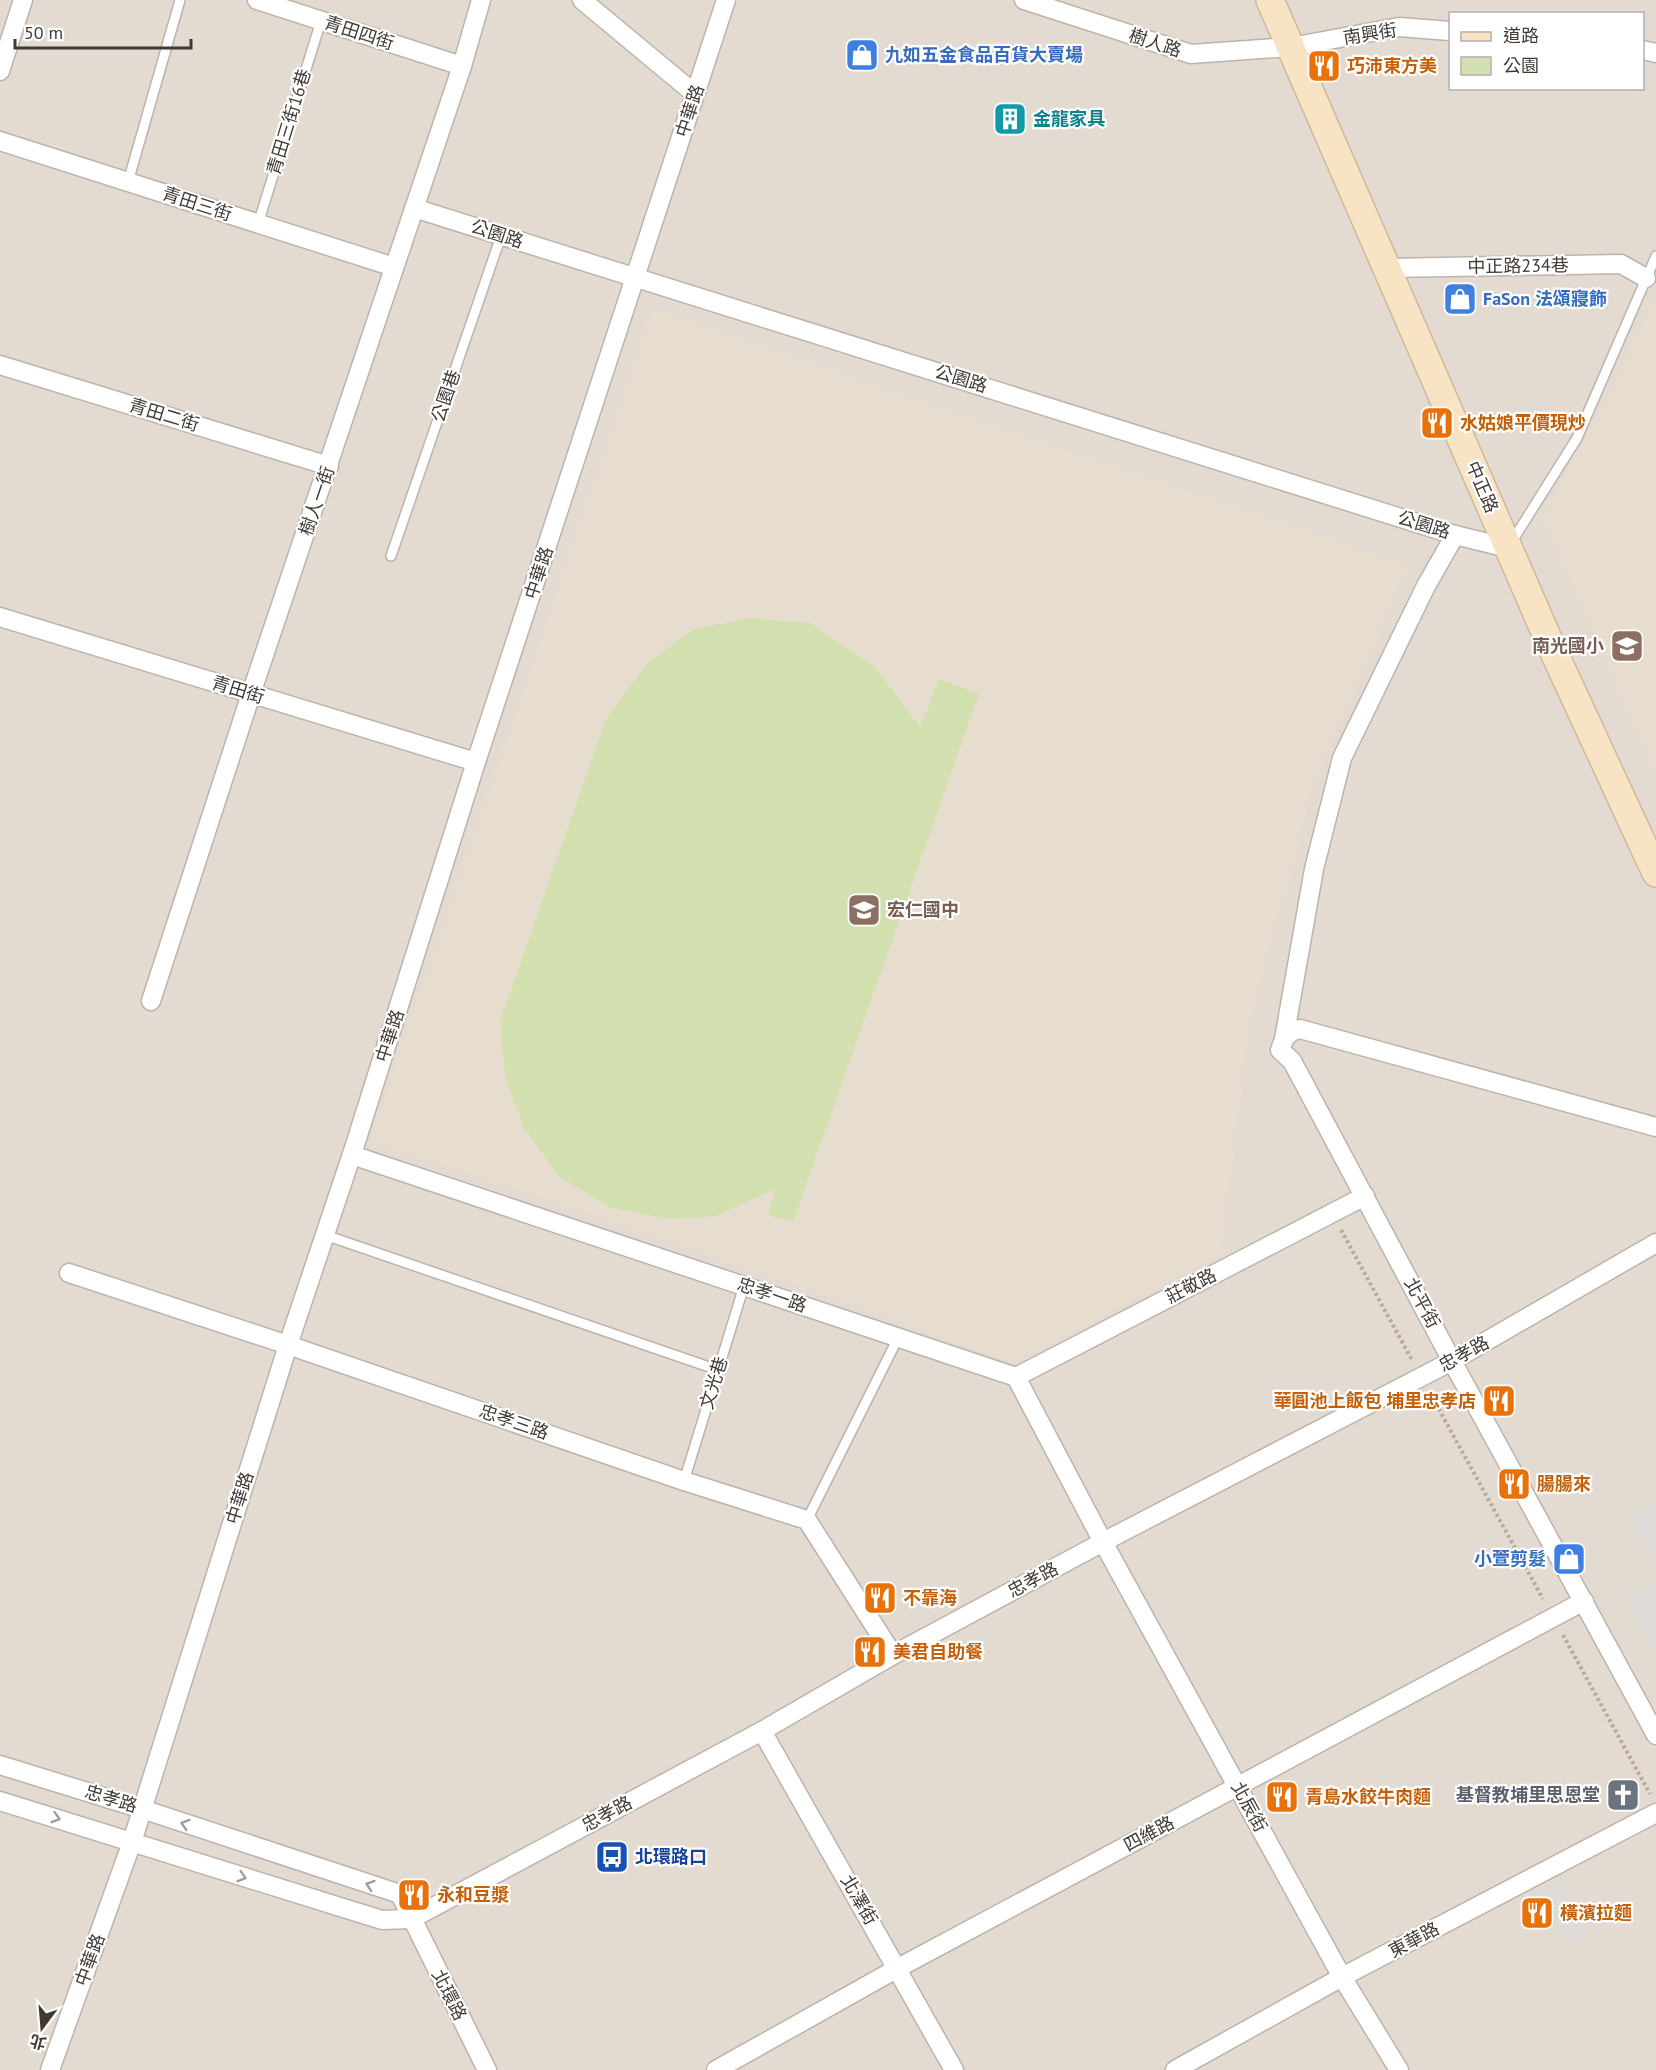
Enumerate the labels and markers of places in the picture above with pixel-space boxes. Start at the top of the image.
shop icon: 九如五金食品百貨大賣場 [844,37,880,73]
place label: 九如五金食品百貨大賣場 [885,43,1083,66]
restaurant icon: 巧沛東方美 [1306,48,1342,84]
place label: 巧沛東方美 [1347,54,1437,77]
building icon: 金龍家具 [992,101,1028,137]
place label: 金龍家具 [1033,107,1105,130]
shop icon: FaSon 法頌寢飾 [1442,281,1478,317]
place label: FaSon 法頌寢飾 [1483,287,1607,310]
restaurant icon: 水姑娘平價現炒 [1419,405,1455,441]
place label: 水姑娘平價現炒 [1460,411,1586,434]
school or university icon: 南光國小 [1609,628,1645,664]
place label: 南光國小 [1532,634,1604,657]
school or university icon: 宏仁國中 [846,892,882,928]
place label: 宏仁國中 [887,898,959,921]
restaurant icon: 華圓池上飯包 埔里忠孝店 [1481,1383,1517,1419]
place label: 華圓池上飯包 埔里忠孝店 [1273,1389,1476,1412]
restaurant icon: 腸腸來 [1496,1466,1532,1502]
place label: 腸腸來 [1537,1472,1591,1495]
shop icon: 小萱剪髮 [1551,1541,1587,1577]
place label: 小萱剪髮 [1474,1547,1546,1570]
restaurant icon: 不靠海 [862,1580,898,1616]
place label: 不靠海 [903,1586,957,1609]
restaurant icon: 美君自助餐 [852,1634,888,1670]
place label: 美君自助餐 [893,1640,983,1663]
church icon: 基督教埔里思恩堂 [1605,1777,1641,1813]
restaurant icon: 青島水餃牛肉麵 [1264,1779,1300,1815]
place label: 基督教埔里思恩堂 [1456,1783,1600,1806]
place label: 青島水餃牛肉麵 [1305,1785,1431,1808]
bus stop icon: 北環路口 [594,1839,630,1875]
place label: 北環路口 [635,1845,707,1868]
restaurant icon: 永和豆漿 [396,1877,432,1913]
place label: 永和豆漿 [437,1883,509,1906]
restaurant icon: 橫濱拉麵 [1519,1895,1555,1931]
place label: 橫濱拉麵 [1560,1901,1632,1924]

